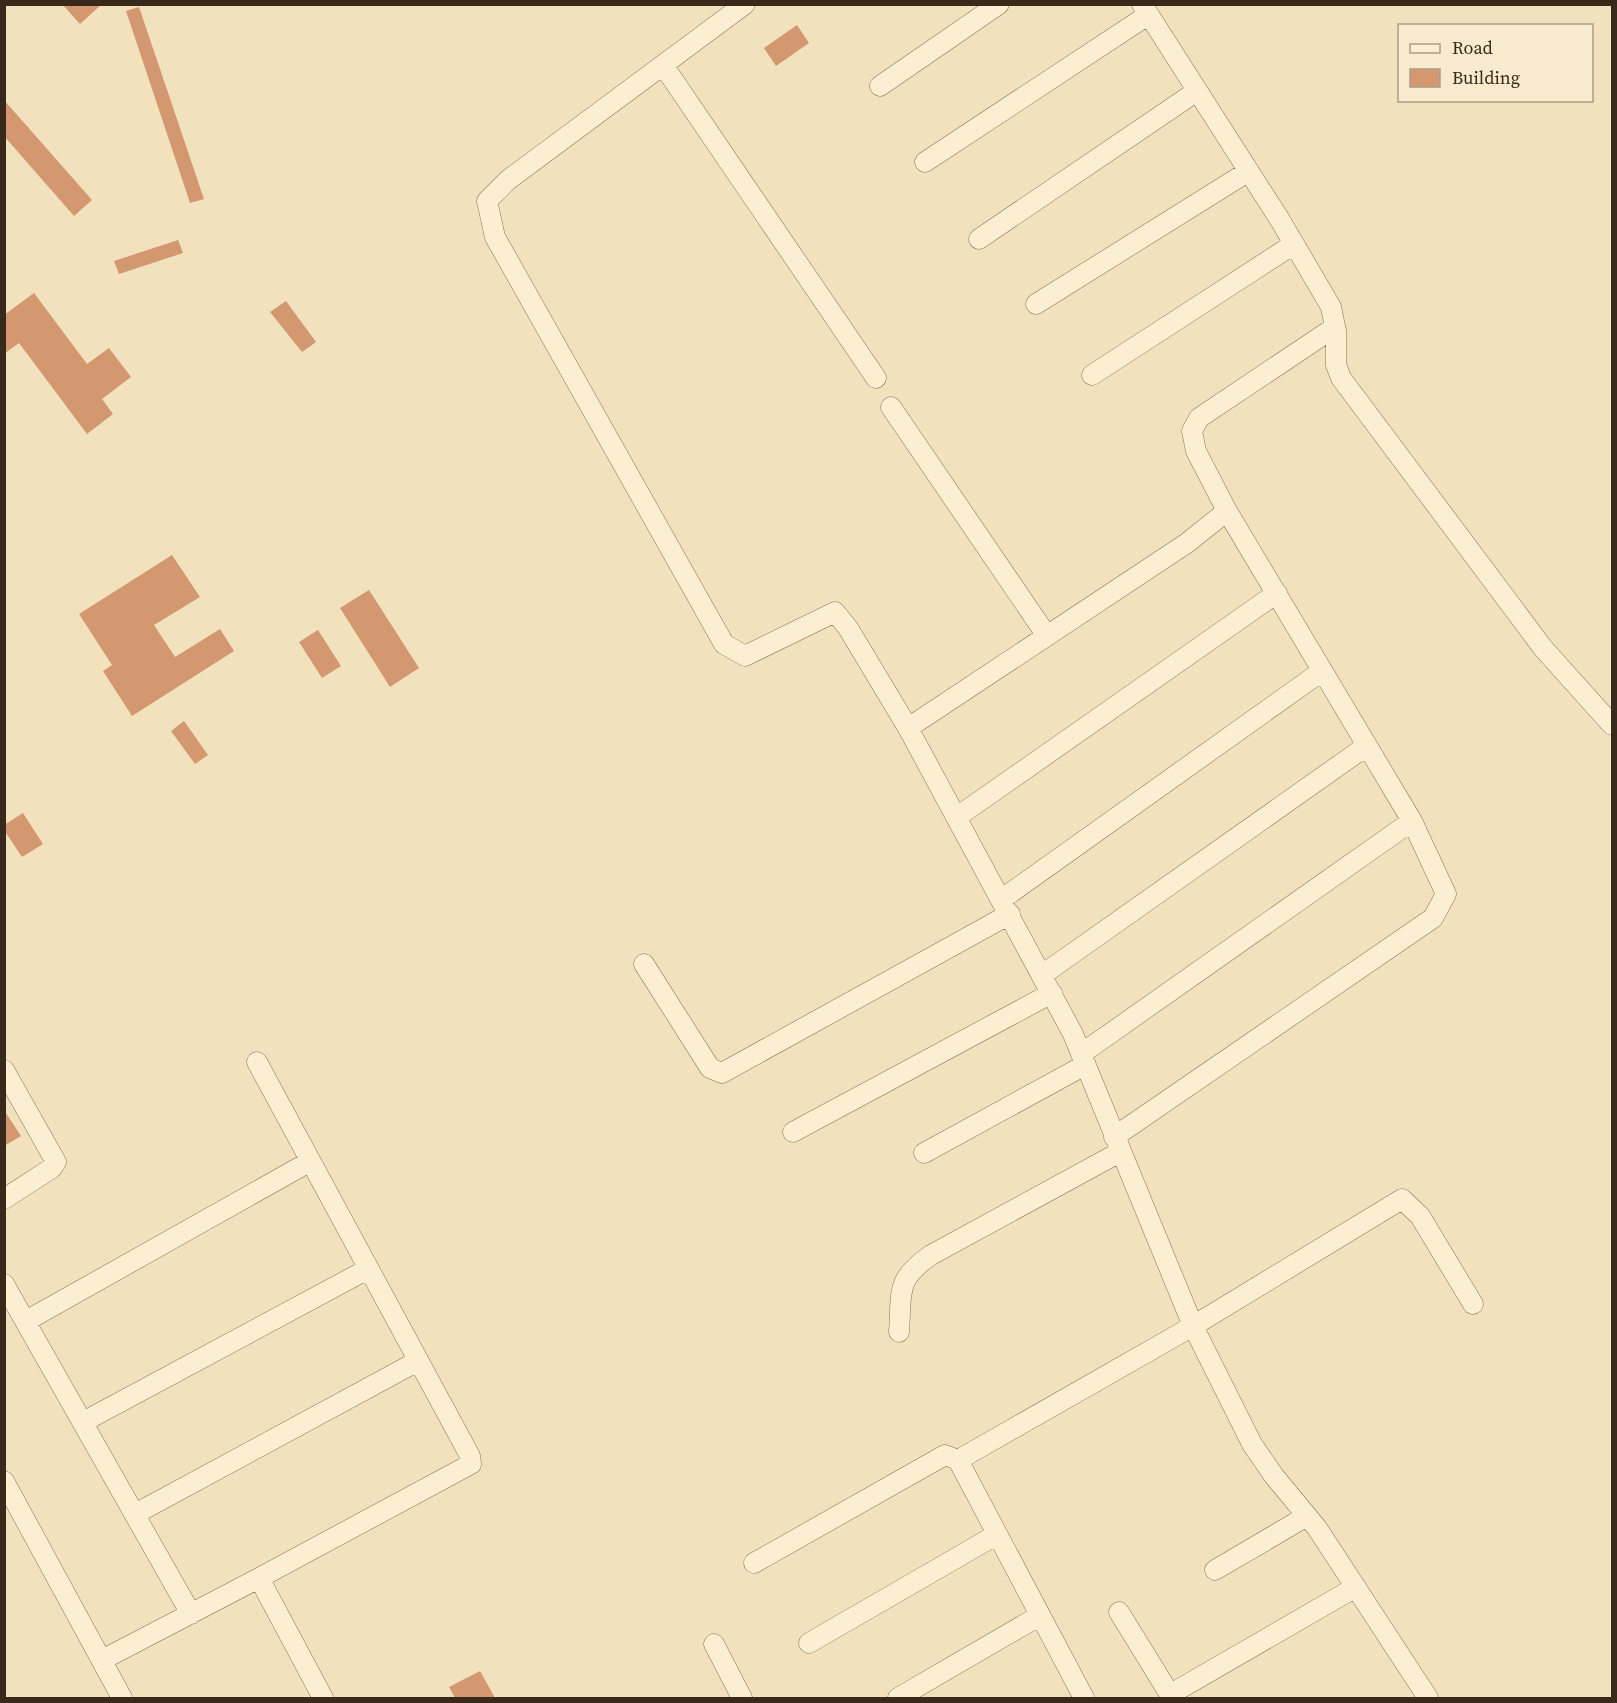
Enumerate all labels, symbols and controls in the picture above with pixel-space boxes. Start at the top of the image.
legend [1398,24,1593,102]
text: Road [1452,35,1493,60]
text: Building [1452,65,1520,90]

